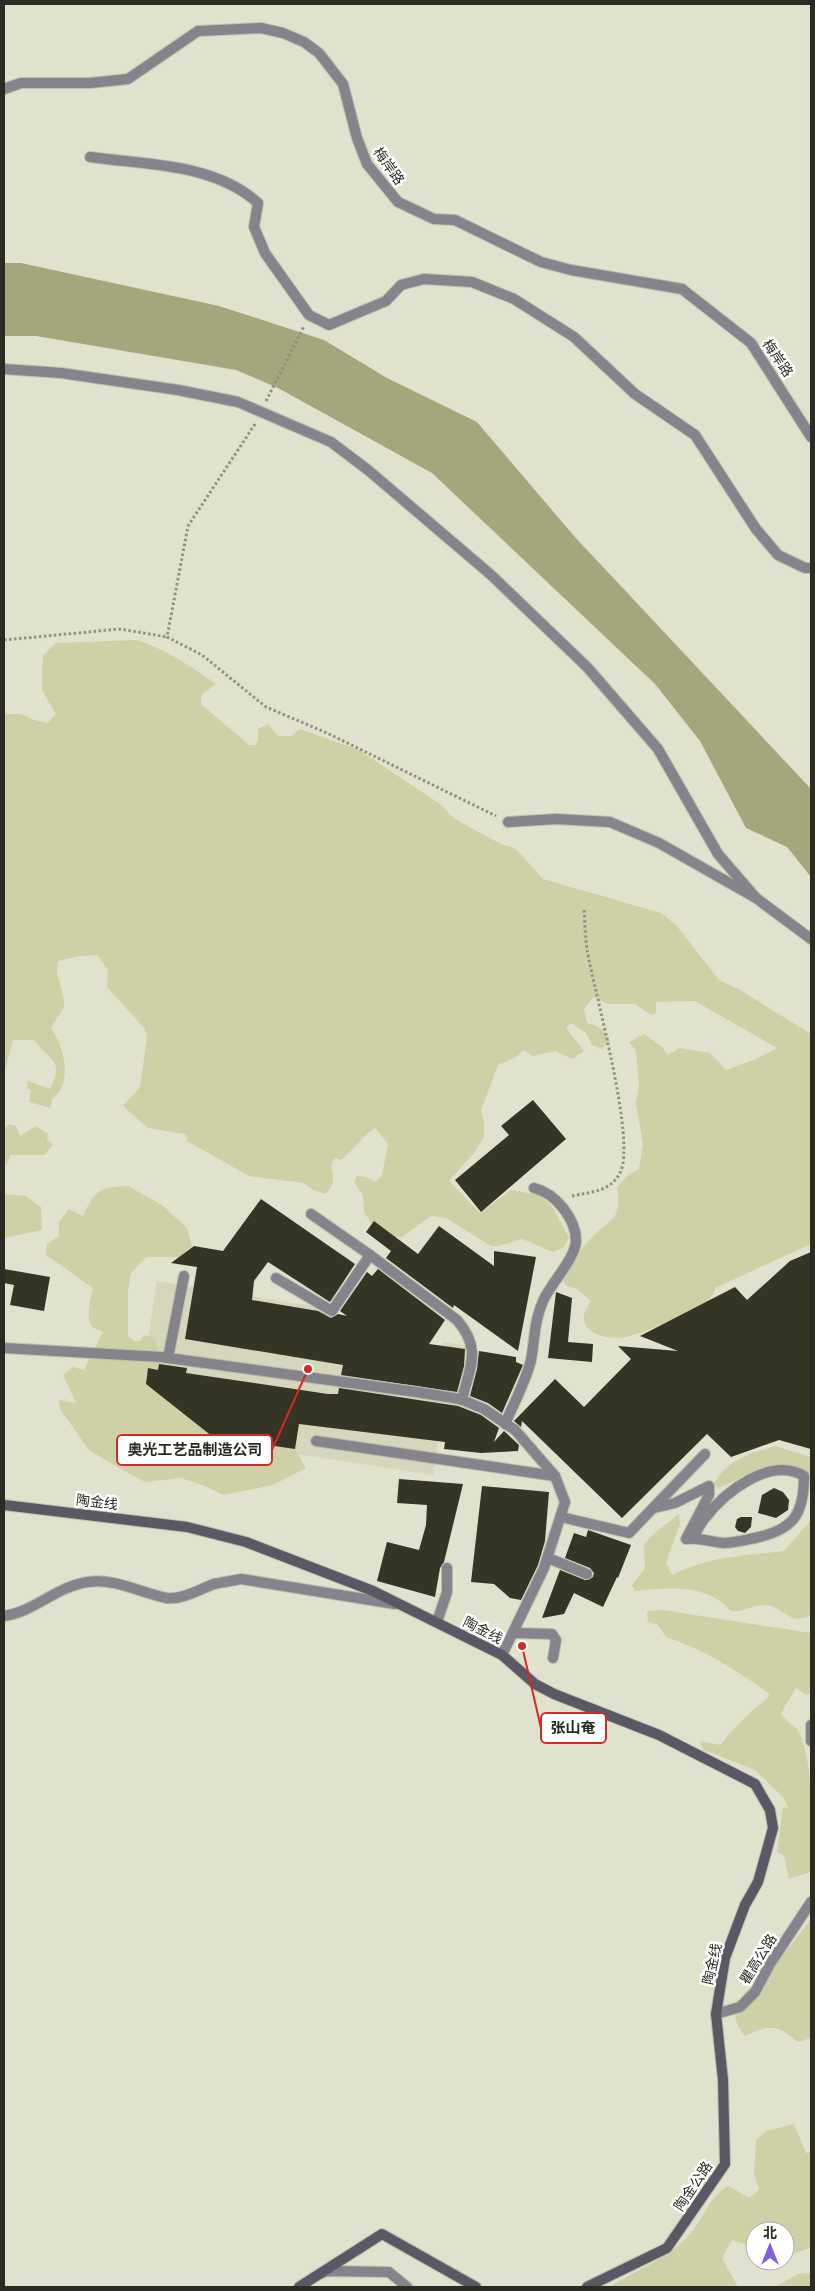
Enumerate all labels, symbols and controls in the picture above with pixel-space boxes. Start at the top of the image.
street label: 梅岸路 [370,144,408,188]
street label: 梅岸路 [759,336,797,380]
callout: 奥光工艺品制造公司 [117,1435,272,1465]
text: 奥光工艺品制造公司 [127,1440,263,1459]
street label: 陶金线 [75,1491,119,1513]
street label: 陶金线 [460,1612,506,1648]
callout: 张山奄 [541,1713,606,1743]
text: 张山奄 [550,1718,596,1737]
street label: 瞿高公路 [736,1930,780,1988]
street label: 陶金线 [699,1942,725,1986]
street label: 陶金公路 [670,2158,716,2214]
north arrow [745,2221,795,2271]
text: 北 [763,2224,777,2242]

